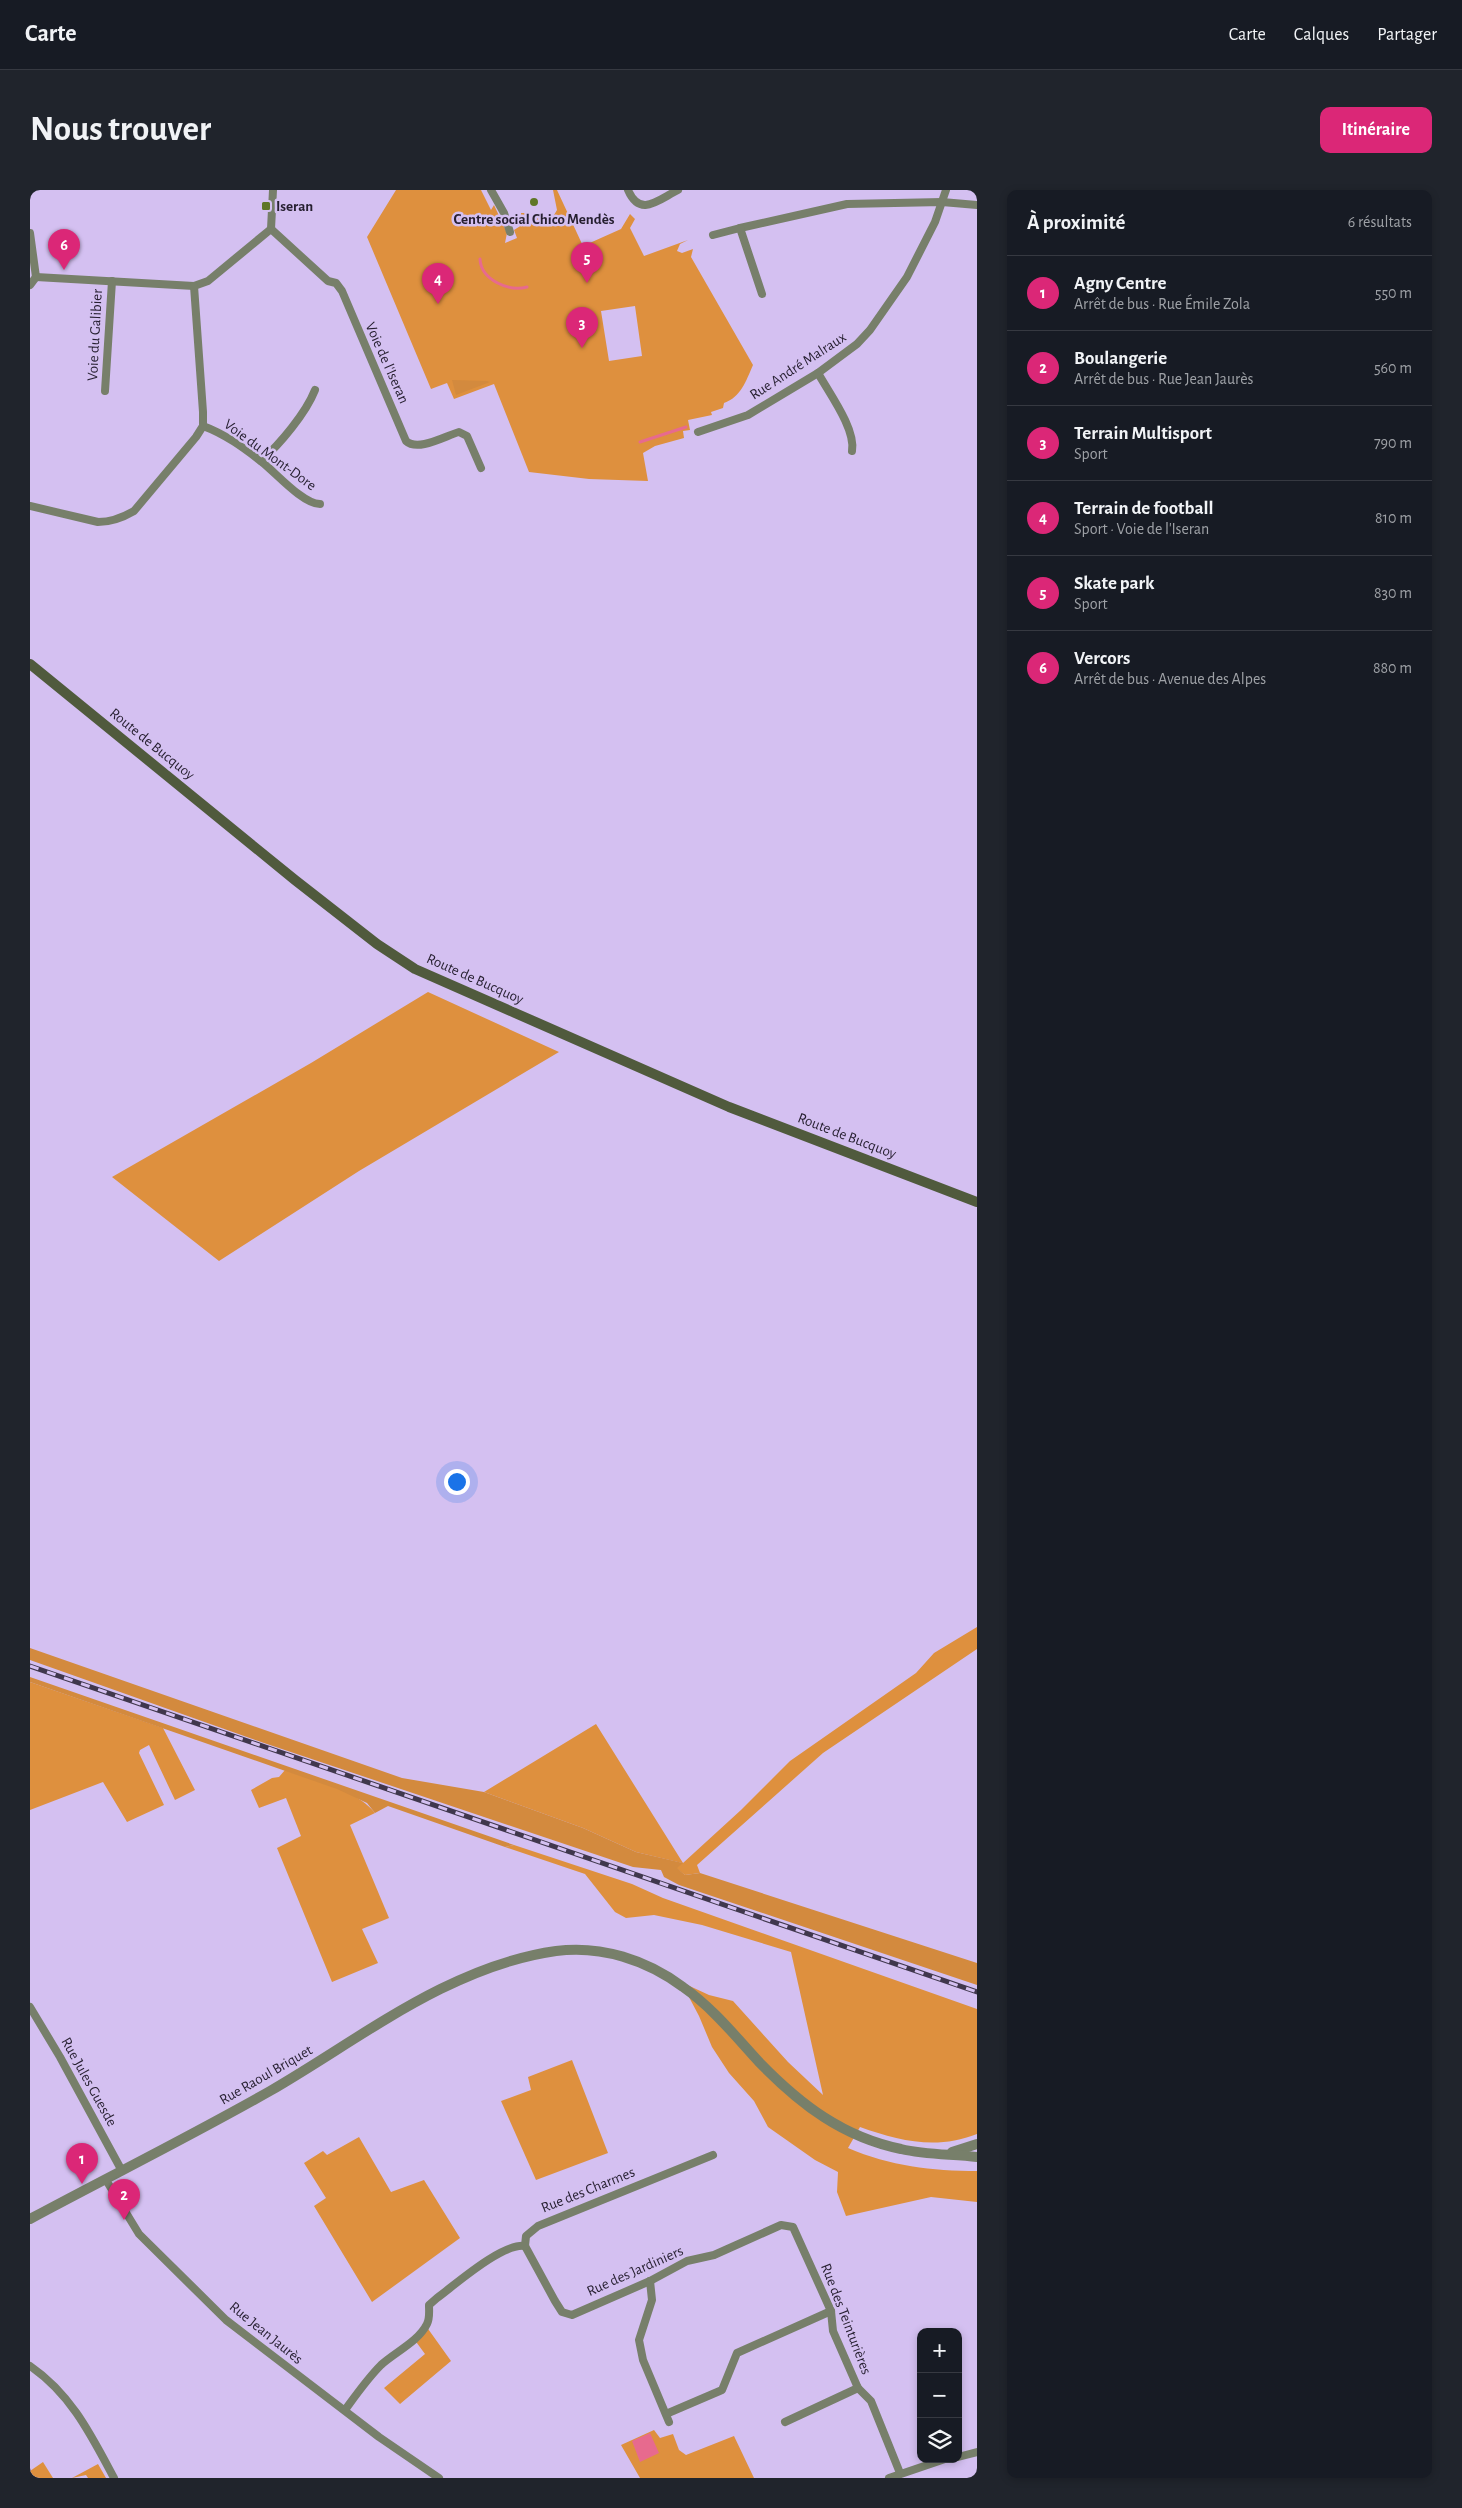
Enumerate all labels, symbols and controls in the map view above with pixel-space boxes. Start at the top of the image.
text: Carte [25,22,77,46]
text: Carte [1229,26,1266,44]
text: Calques [1294,26,1349,44]
text: Partager [1377,26,1437,44]
button: Itinéraire [1320,107,1432,153]
text: Nous trouver [30,112,211,147]
marker: Centre social Chico Mendès [528,196,540,208]
place label: Iseran [276,199,313,214]
marker: Iseran [260,200,272,212]
place label: Centre social Chico Mendès [453,212,615,227]
text: À proximité [1027,212,1125,233]
text: 6 résultats [1348,214,1412,230]
pin: 6 [48,229,80,270]
pin: 5 [571,242,603,283]
pin: 4 [422,263,454,304]
text: Agny Centre [1074,274,1167,293]
text: 1 [1040,285,1046,301]
text: 550 m [1375,285,1412,301]
street label: Voie du Galibier [85,288,105,381]
text: Arrêt de bus · Rue Émile Zola [1074,296,1250,312]
pin: 3 [566,307,598,348]
street label: Voie de l'Iseran [362,320,412,406]
street label: Rue André Malraux [747,329,849,403]
text: Boulangerie [1074,349,1167,368]
text: 2 [1039,360,1047,376]
text: 560 m [1374,360,1412,376]
text: Arrêt de bus · Rue Jean Jaurès [1074,371,1253,387]
street label: Voie du Mont-Dore [221,417,319,493]
text: Terrain Multisport [1074,424,1212,443]
text: 3 [1040,435,1046,451]
text: 790 m [1374,435,1412,451]
text: Sport [1074,446,1108,462]
text: Terrain de football [1074,499,1214,518]
text: 4 [1039,510,1047,526]
text: 810 m [1375,510,1412,526]
text: Sport · Voie de l'Iseran [1074,521,1209,537]
text: Skate park [1074,574,1154,593]
text: 5 [1040,585,1046,601]
text: 830 m [1374,585,1412,601]
text: Sport [1074,596,1108,612]
text: Vercors [1074,649,1130,668]
text: 6 [1039,660,1047,676]
text: 880 m [1373,660,1412,676]
text: Arrêt de bus · Avenue des Alpes [1074,671,1266,687]
street label: Route de Bucquoy [107,705,198,783]
street label: Route de Bucquoy [424,951,526,1007]
street label: Route de Bucquoy [796,1110,899,1162]
your location [444,1469,470,1495]
street label: Rue Jules Guesde [58,2035,120,2129]
street label: Rue Raoul Briquet [217,2042,315,2108]
pin: 1 [66,2143,98,2184]
street label: Rue des Charmes [539,2164,637,2216]
pin: 2 [108,2179,140,2220]
street label: Rue des Jardiniers [585,2243,685,2299]
street label: Rue des Teinturières [818,2262,874,2376]
street label: Rue Jean Jaurès [227,2299,305,2367]
map controls [917,2328,962,2463]
button: + [917,2328,962,2373]
button: − [917,2373,962,2418]
button: layers [917,2418,962,2463]

